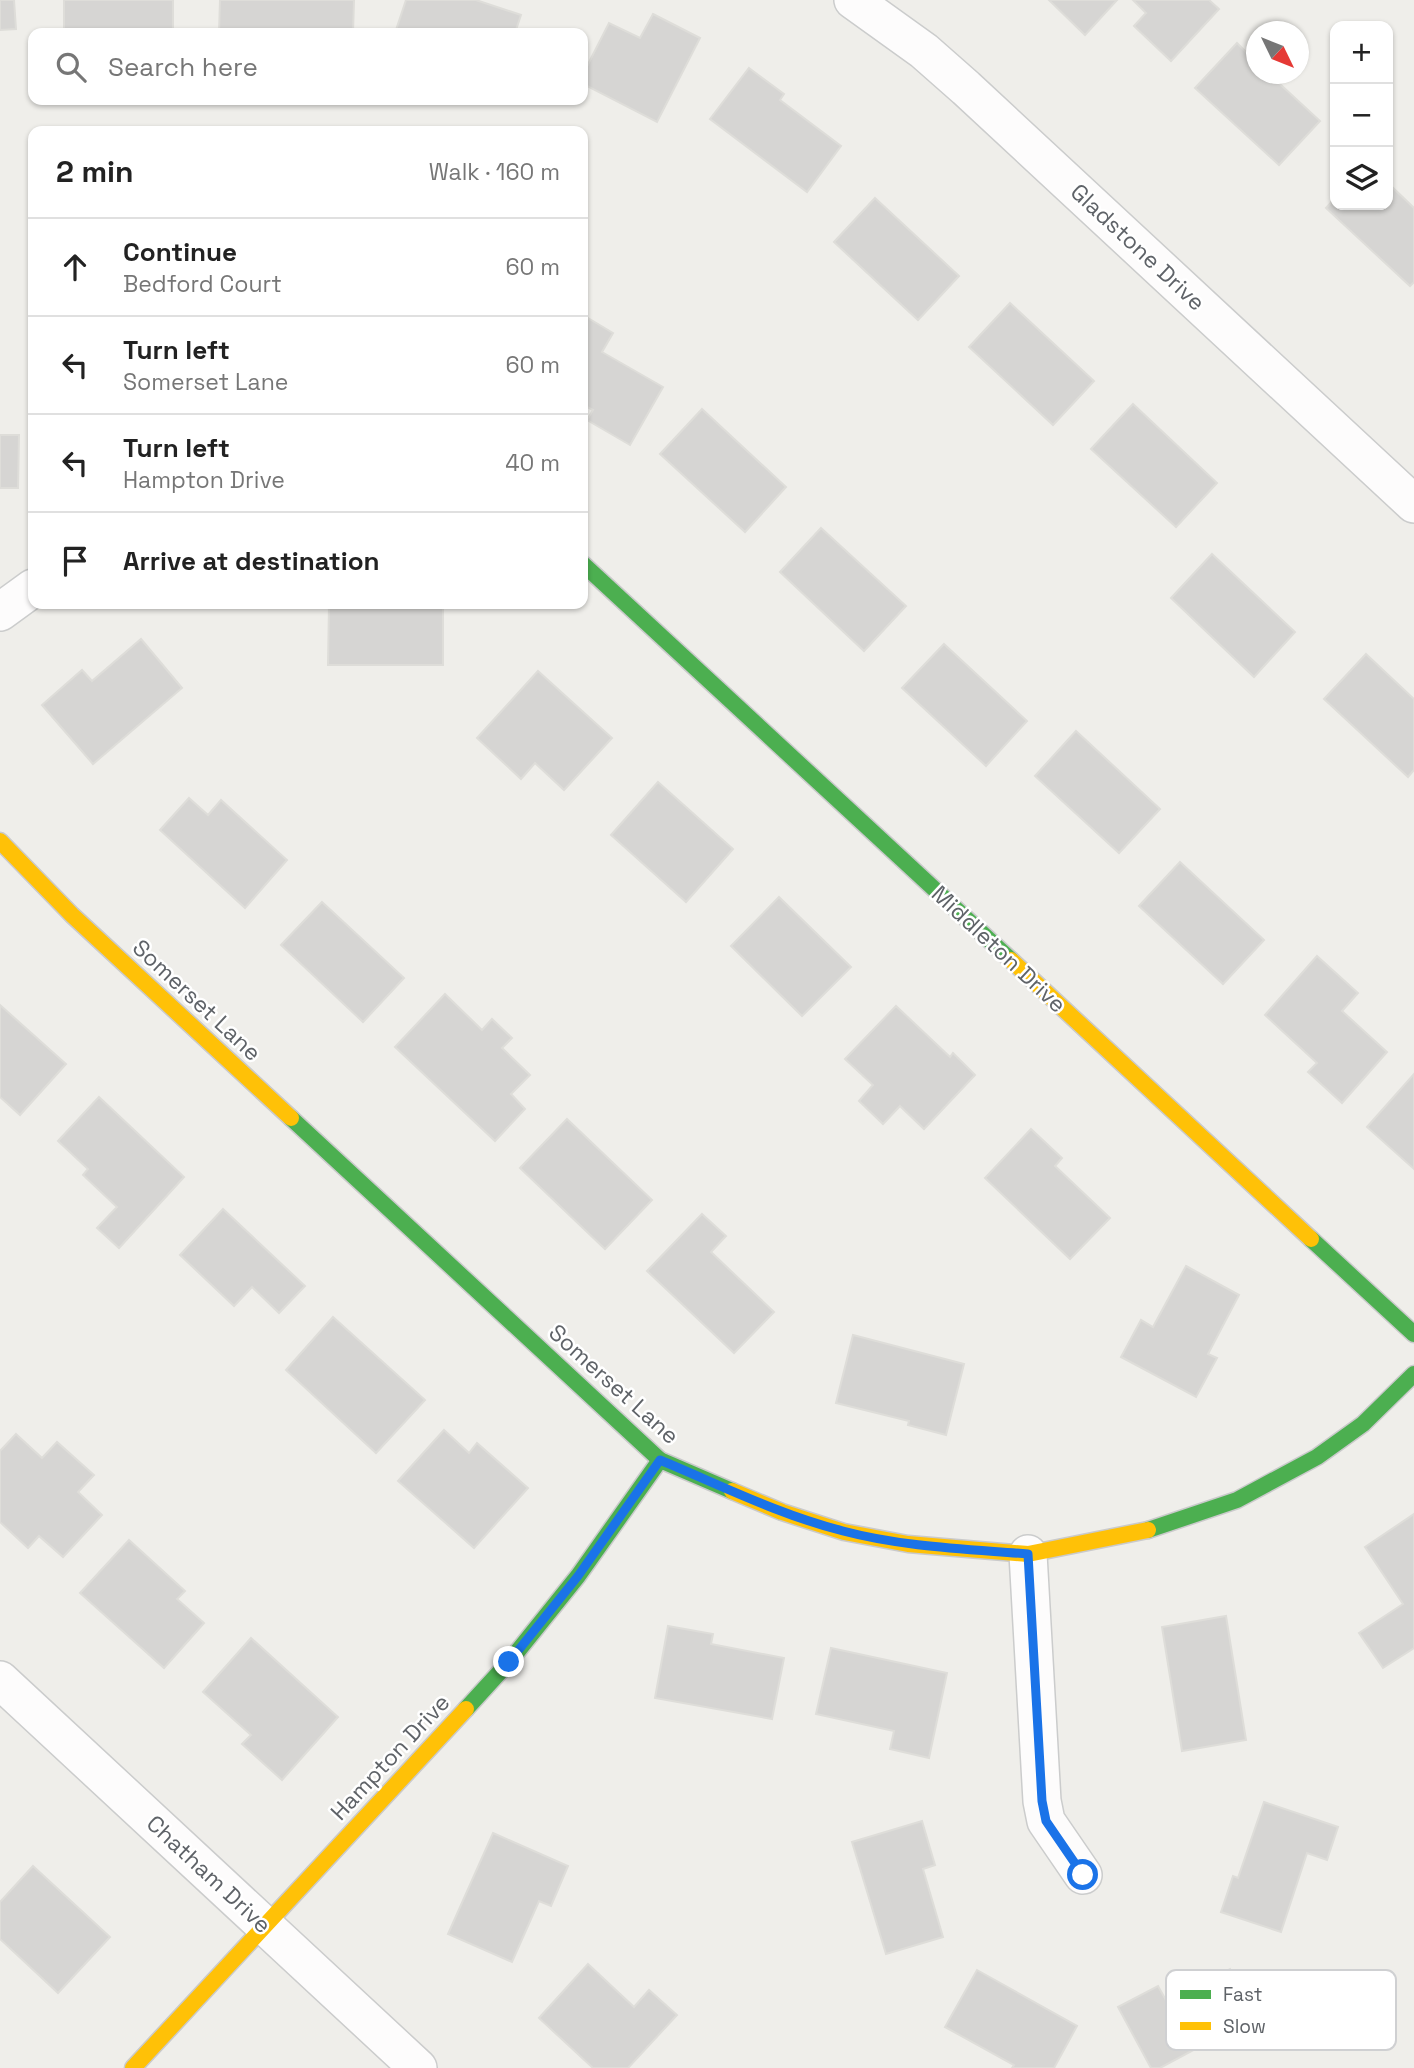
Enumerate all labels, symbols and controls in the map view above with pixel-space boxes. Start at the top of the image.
north arrow [1246,21,1309,84]
map controls [1330,21,1393,210]
button: + [1330,21,1393,84]
search box [28,28,588,105]
icon: search [52,48,90,86]
text: Search here [108,50,258,84]
button: − [1330,84,1393,147]
button: layers [1330,147,1393,210]
text: 2 min [56,152,134,191]
text: Walk · 160 m [429,157,560,187]
street label: Gladstone Drive [1064,177,1212,317]
text: Continue [123,235,237,269]
icon: ahead [56,248,94,286]
text: 60 m [505,252,560,282]
text: Bedford Court [123,269,282,299]
text: Turn left [123,333,230,367]
icon: left [56,346,94,384]
text: 60 m [505,350,560,380]
text: Somerset Lane [123,367,288,397]
text: Turn left [123,431,230,465]
icon: left [56,444,94,482]
text: 40 m [505,448,560,478]
text: Hampton Drive [123,465,285,495]
icon: arrive [56,542,94,580]
text: Arrive at destination [123,544,380,578]
street label: Middleton Drive [925,879,1073,1019]
street label: Somerset Lane [126,933,268,1067]
street label: Somerset Lane [542,1318,686,1450]
route end [493,1646,524,1677]
street label: Hampton Drive [324,1688,456,1826]
street label: Chatham Drive [140,1808,278,1940]
route start [1067,1859,1098,1890]
legend [1166,1970,1396,2050]
text: Fast [1223,1982,1263,2007]
text: Slow [1223,2014,1266,2039]

